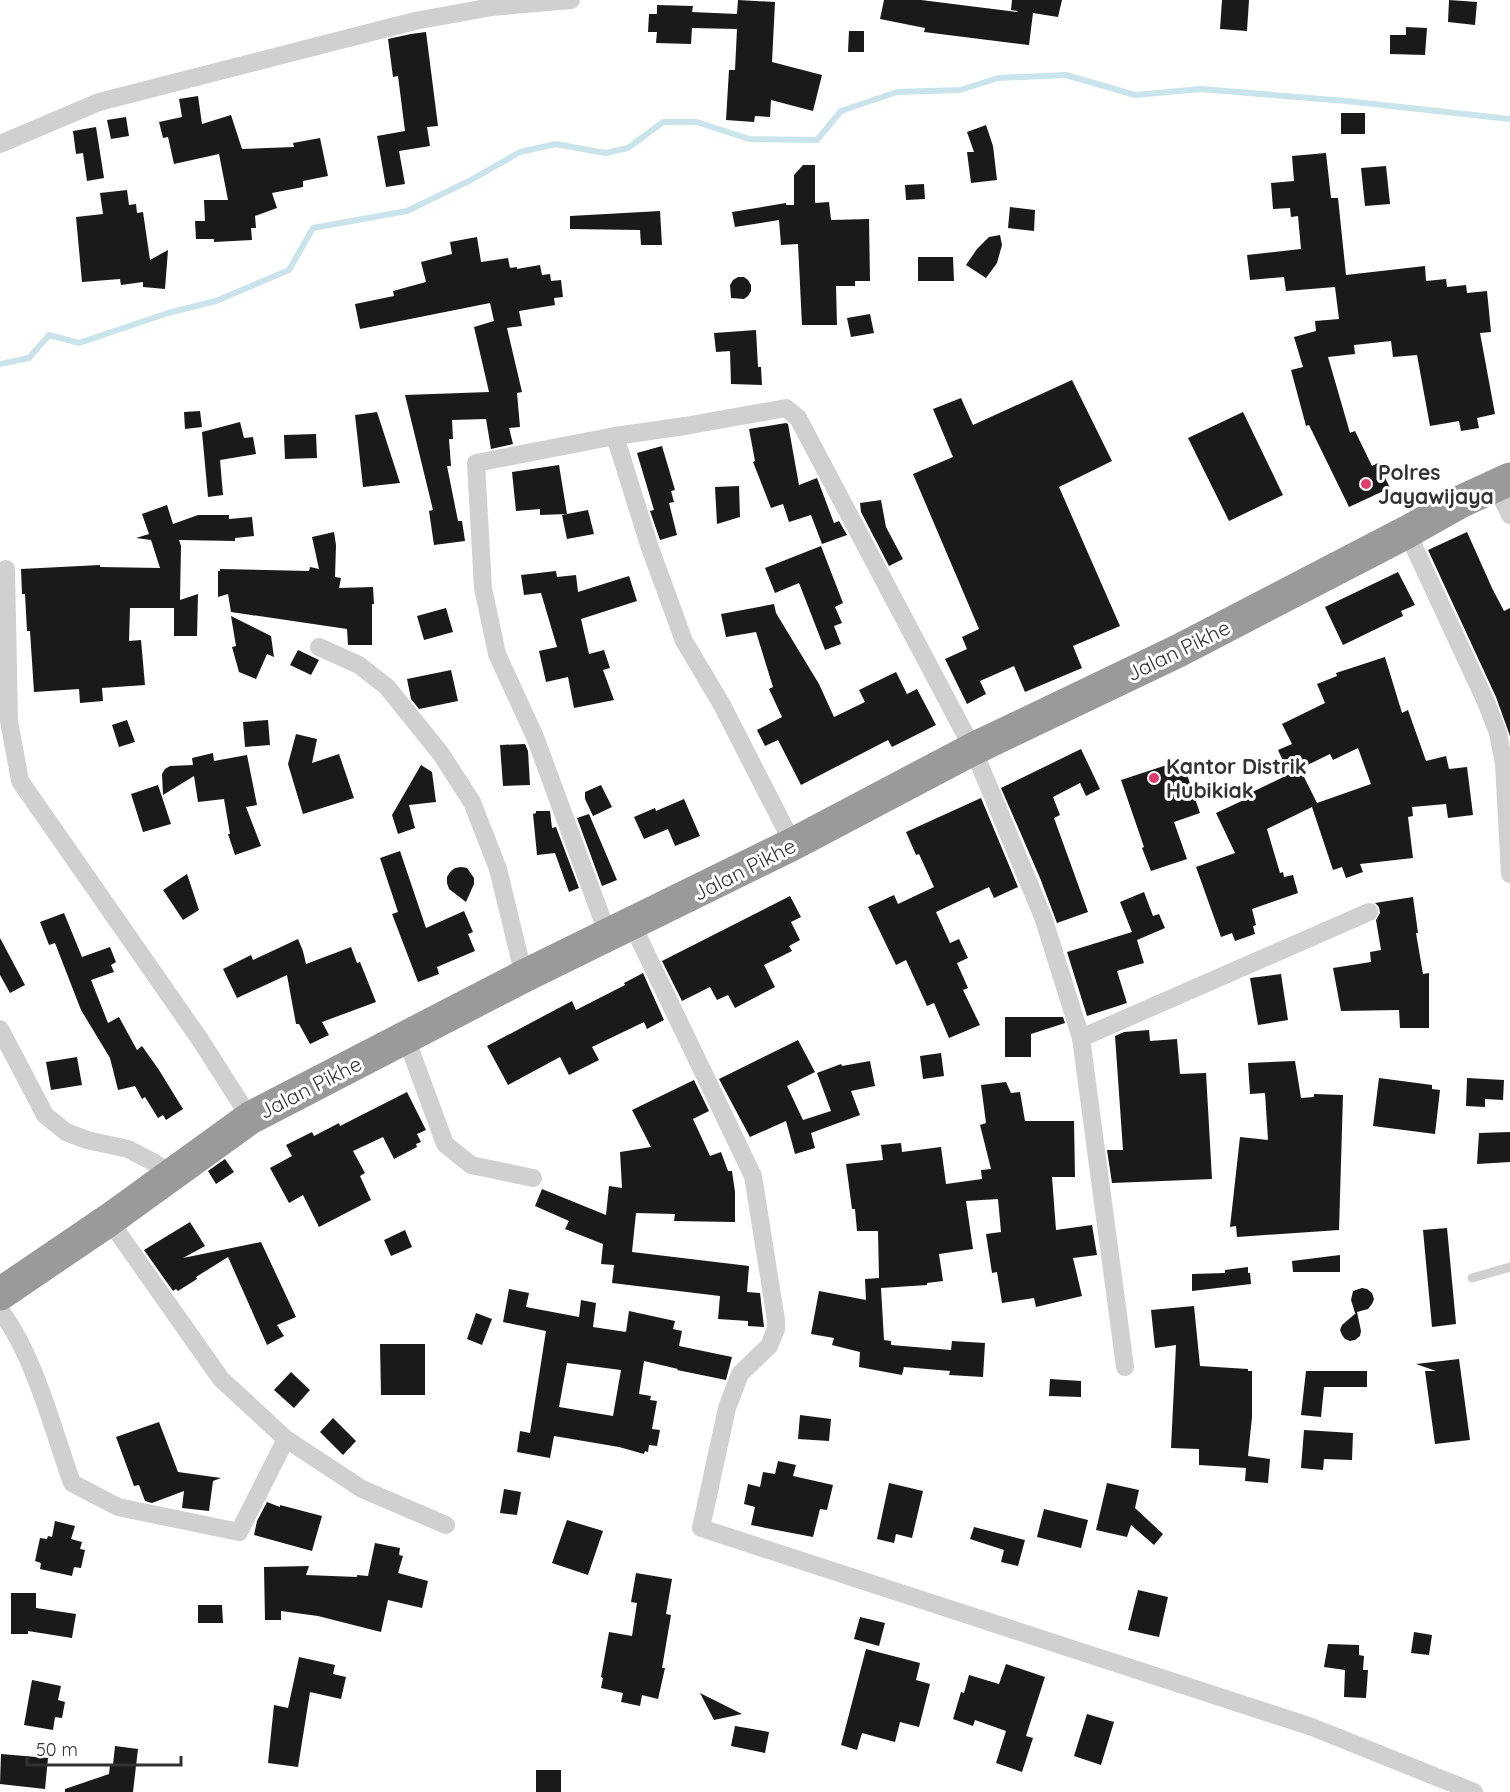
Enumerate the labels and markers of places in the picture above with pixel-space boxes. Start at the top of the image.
place label: Polres Jayawijaya [1378,459,1494,509]
marker: Polres Jayawijaya [1359,477,1373,491]
place label: Kantor Distrik Hubikiak [1166,753,1307,803]
marker: Kantor Distrik Hubikiak [1147,771,1161,785]

